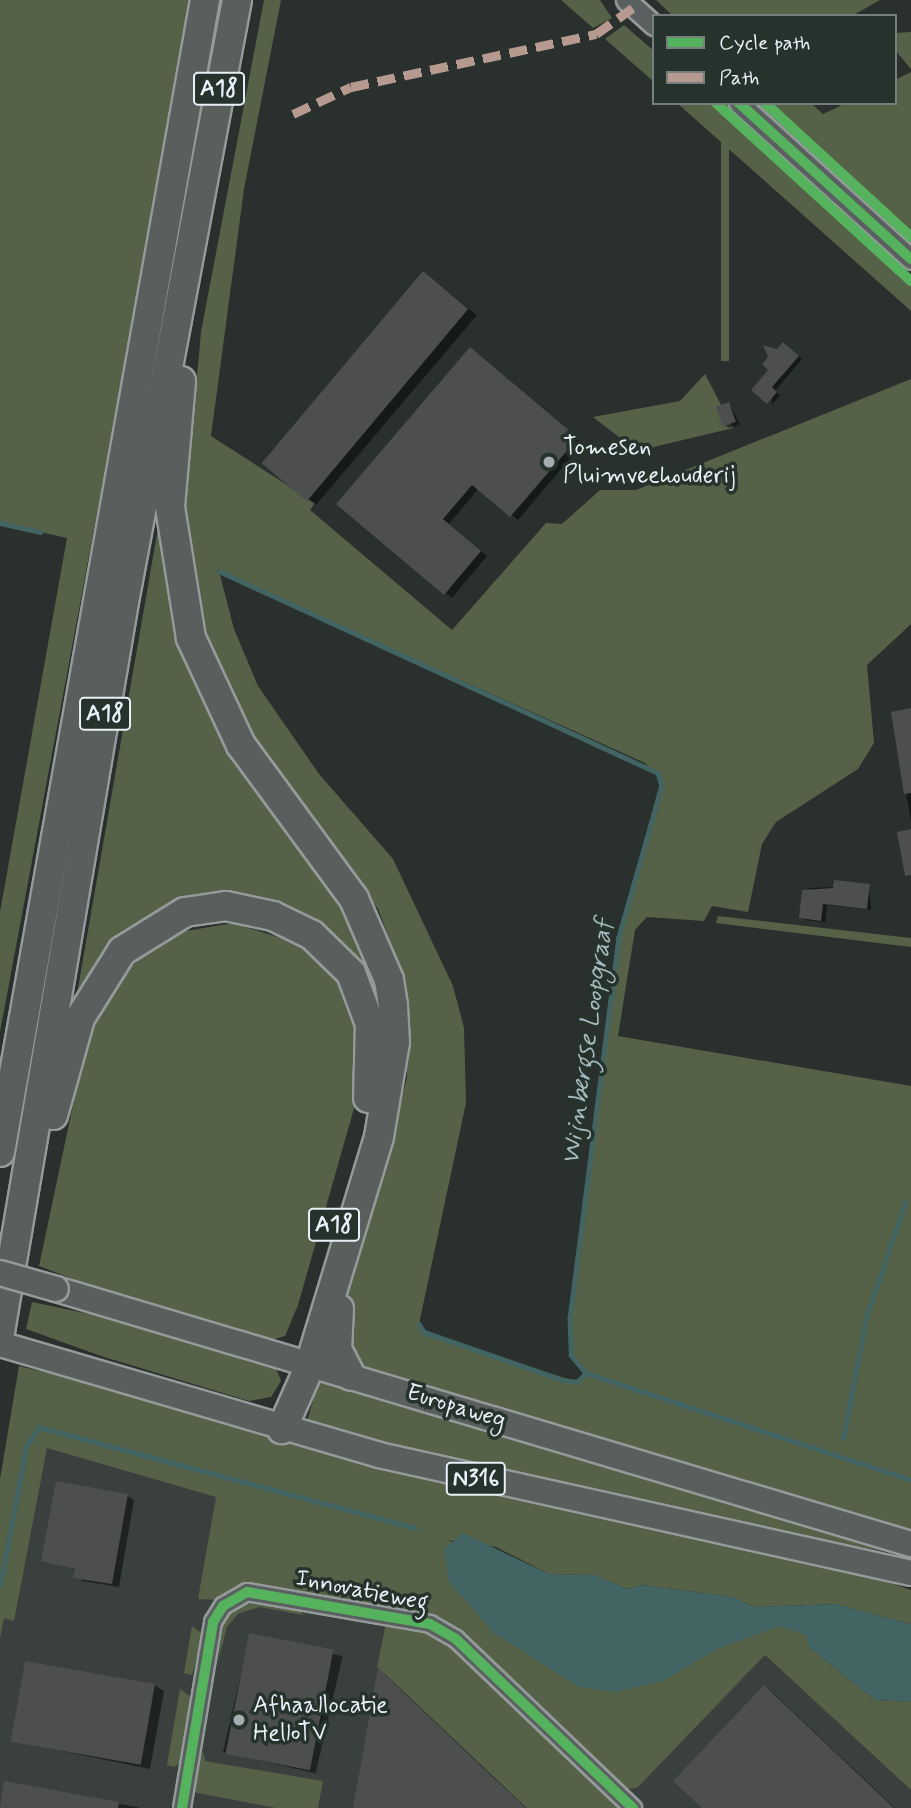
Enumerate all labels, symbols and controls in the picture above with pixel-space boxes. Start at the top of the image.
legend [652,14,897,105]
text: Cycle path [719,29,810,57]
text: Path [719,64,759,92]
road number: A18 [193,69,245,108]
place label: Tomesen Pluimveehouderij [563,434,736,490]
marker: Tomesen Pluimveehouderij [541,454,557,470]
road number: A18 [79,694,131,734]
water label: Wijnbergse Loopgraaf [556,916,622,1168]
road number: A18 [308,1206,360,1244]
street label: Europaweg [403,1378,509,1436]
road number: N316 [444,1460,508,1498]
street label: Innovatieweg [293,1564,431,1618]
place label: Afhaallocatie HelloTV [253,1692,388,1748]
marker: Afhaallocatie HelloTV [231,1712,247,1728]

